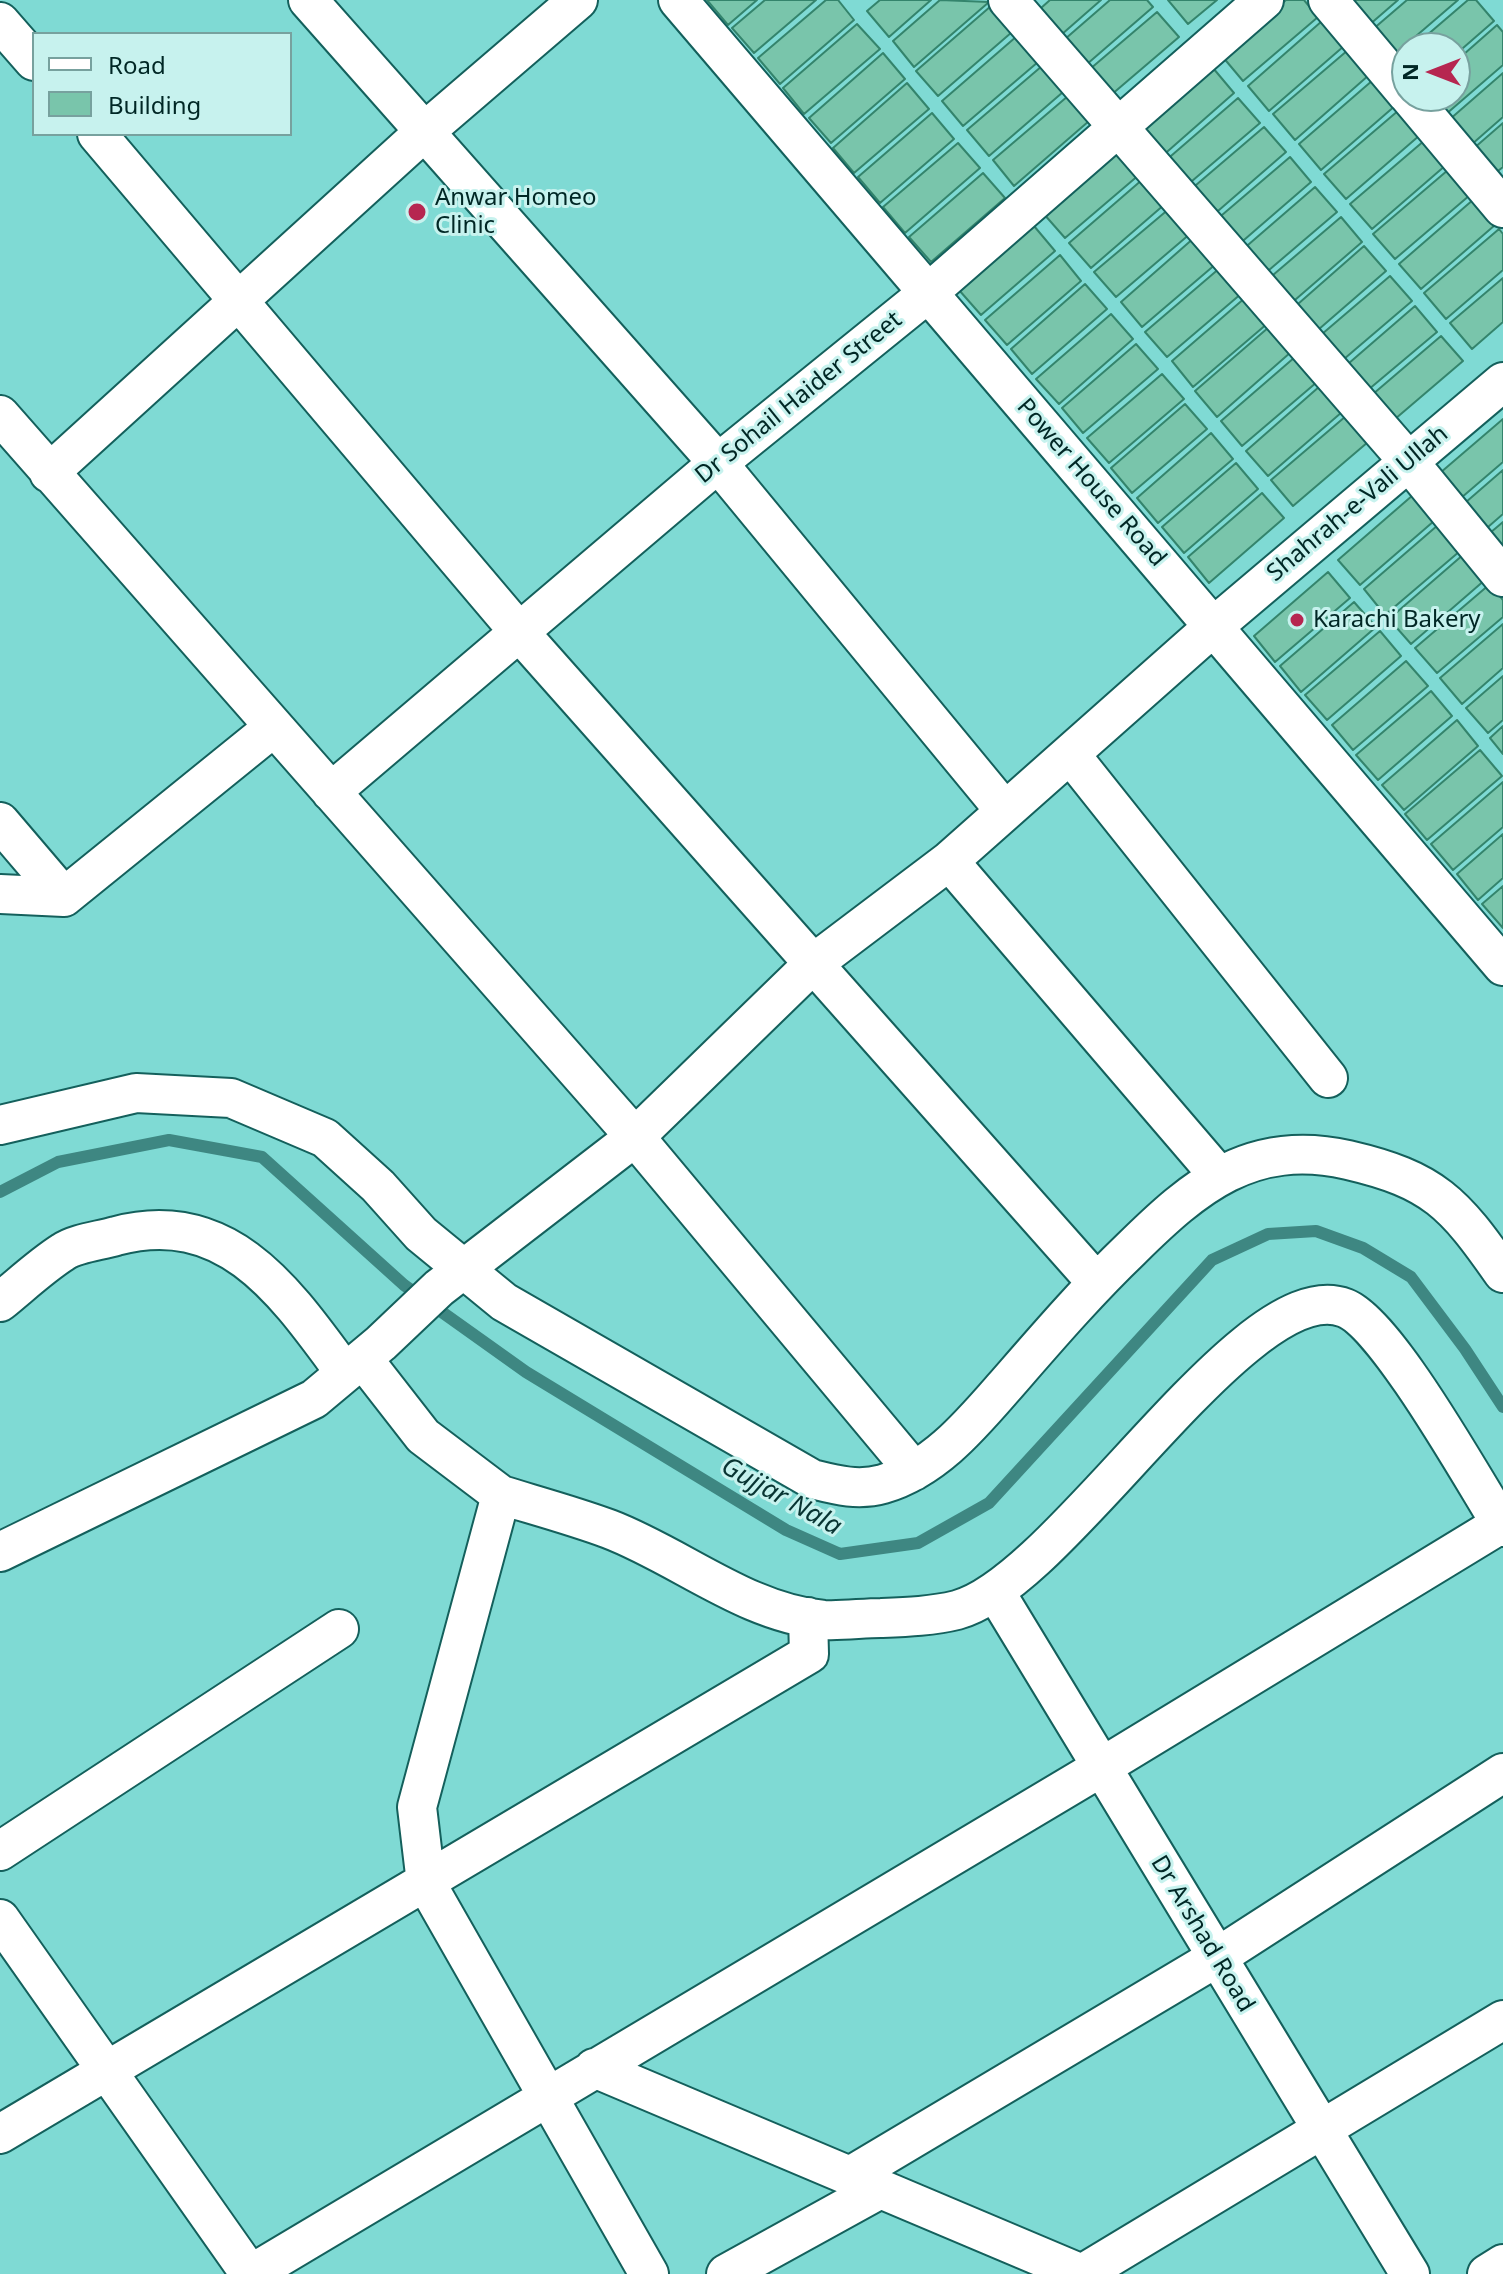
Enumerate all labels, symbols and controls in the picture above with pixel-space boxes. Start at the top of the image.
legend [32,32,292,136]
north arrow [1391,32,1471,112]
text: Road [108,48,166,81]
text: N [1394,63,1424,81]
text: Building [108,88,201,121]
place label: Anwar Homeo Clinic [435,184,596,240]
marker: Anwar Homeo Clinic [406,201,428,223]
street label: Dr Sohail Haider Street [690,306,908,490]
street label: Power House Road [1010,393,1172,573]
street label: Shahrah-e-Vali Ullah [1262,420,1454,588]
place label: Karachi Bakery [1313,606,1481,634]
marker: Karachi Bakery [1288,611,1306,629]
water label: Gujjar Nala [715,1451,847,1543]
street label: Dr Arshad Road [1144,1851,1260,2017]

